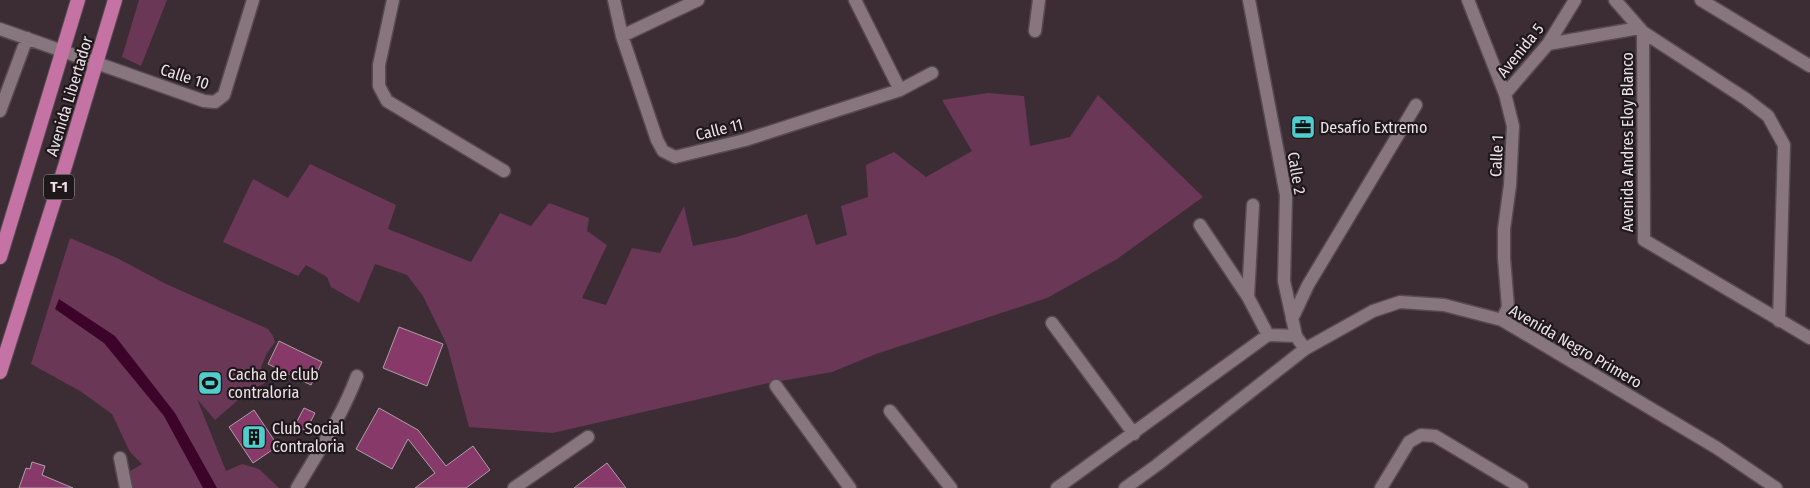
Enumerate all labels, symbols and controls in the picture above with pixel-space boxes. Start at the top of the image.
street label: Avenida 5 [1493,20,1548,81]
street label: Avenida Libertador [42,33,97,159]
street label: Avenida Andres Eloy Blanco [1618,52,1637,232]
street label: Calle 10 [158,60,212,93]
street label: Calle 11 [694,114,745,145]
office icon: Desafío Extremo [1290,114,1316,140]
place label: Desafío Extremo [1320,118,1427,137]
street label: Calle 1 [1486,135,1507,177]
street label: Calle 2 [1283,150,1310,196]
road number: T-1 [44,174,74,200]
street label: Avenida Negro Primero [1506,301,1645,392]
place label: Cacha de club contraloria [228,365,319,402]
sports icon: Cacha de club contraloria [197,370,223,396]
place label: Club Social Contraloria [272,419,345,456]
building icon: Club Social Contraloria [241,424,267,450]

